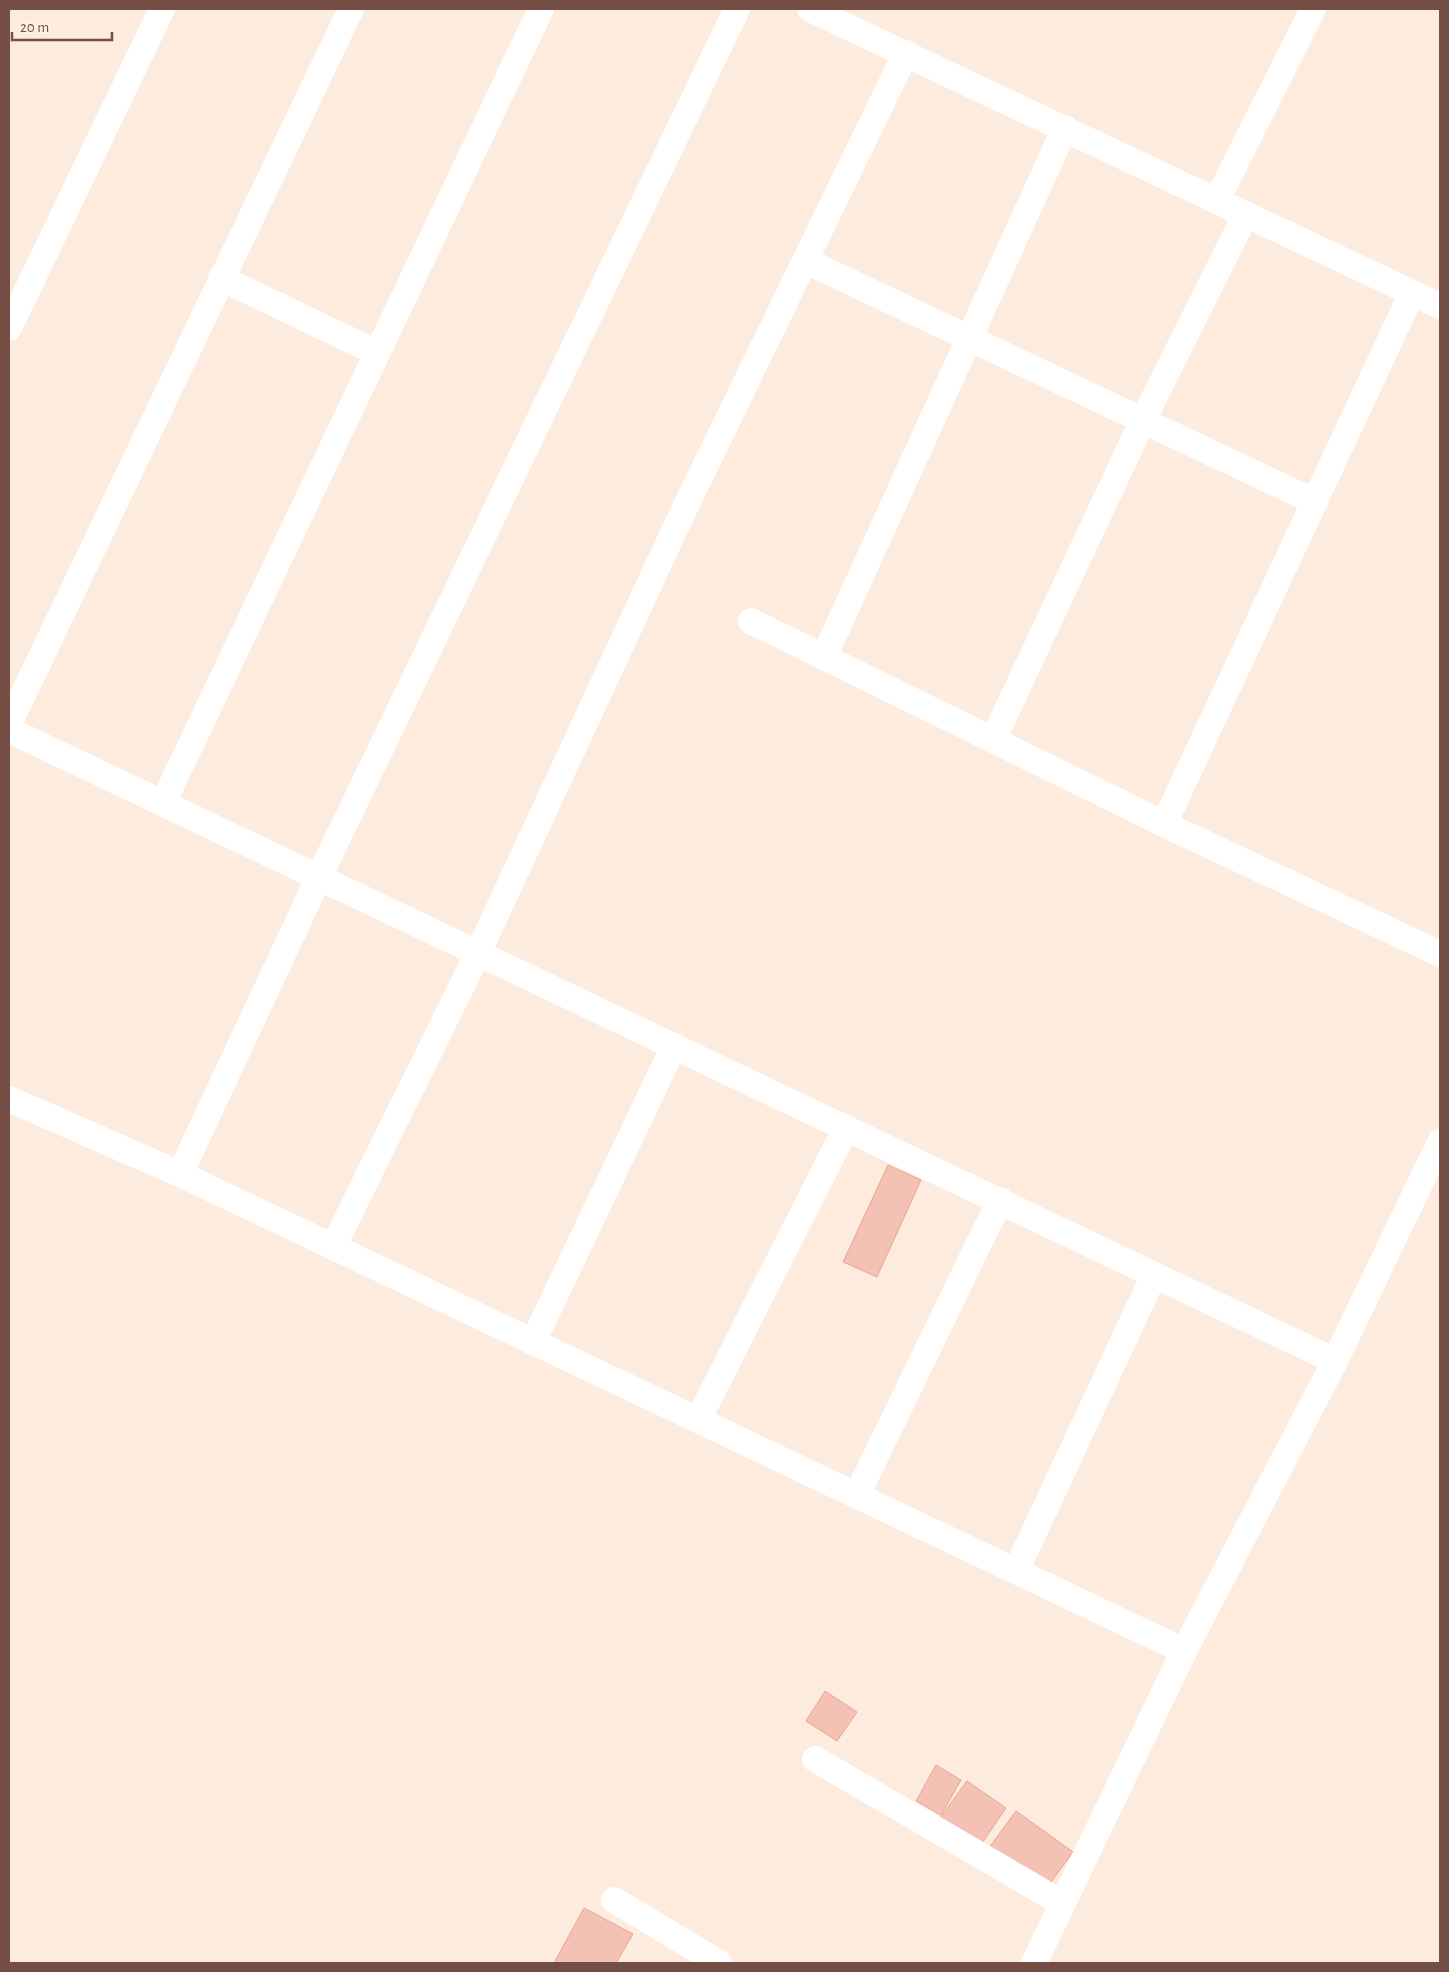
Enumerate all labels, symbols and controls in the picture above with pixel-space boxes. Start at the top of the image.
scale bar [12,10,112,42]
text: 20 m [20,20,49,35]

